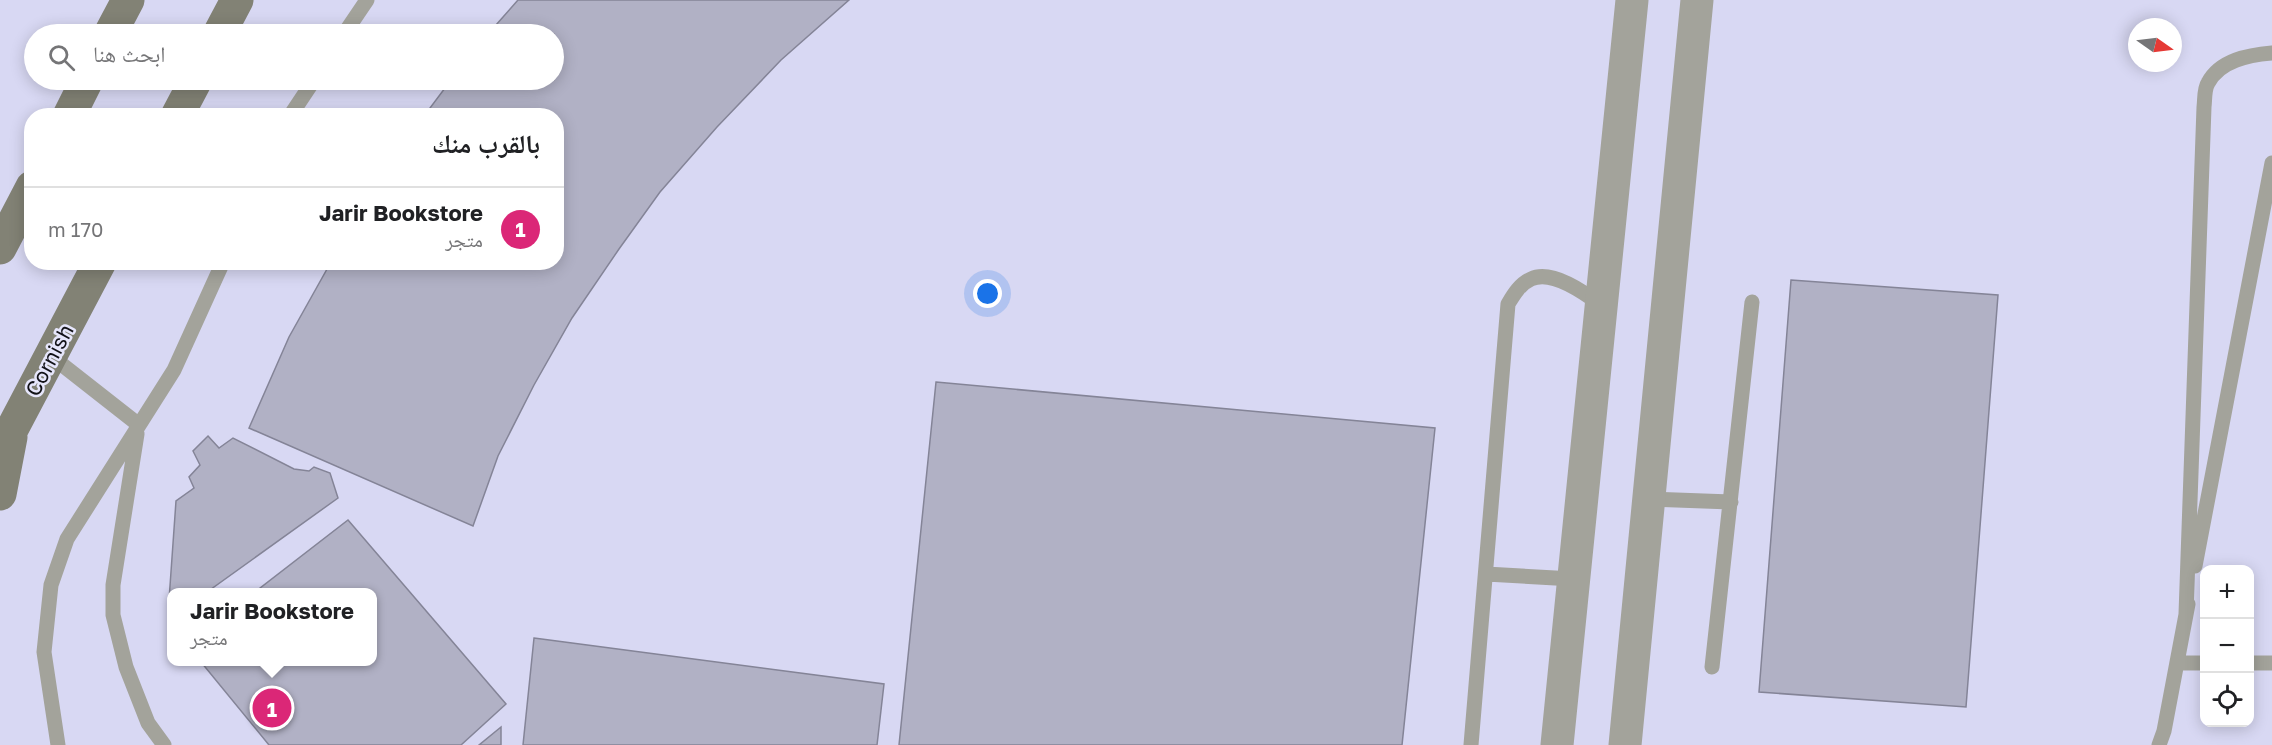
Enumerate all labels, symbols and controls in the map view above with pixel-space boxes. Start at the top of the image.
north arrow [2128,18,2182,72]
search box [24,24,564,90]
text: ابحث هنا [93,40,166,67]
icon: search [45,41,78,74]
text: بالقرب منك [432,128,540,159]
text: Jarir Bookstore [319,199,483,226]
text: 170 m [48,217,103,241]
text: 1 [515,217,526,241]
text: متجر [445,227,483,251]
your location [973,279,1002,308]
street label: Cornish [19,320,79,400]
map controls [2200,565,2254,727]
button: + [2200,565,2254,619]
popup [167,588,377,666]
text: Jarir Bookstore [190,597,354,624]
button: − [2200,619,2254,673]
text: متجر [190,625,228,649]
button: locate [2200,673,2254,727]
pin: 1 [252,686,292,730]

